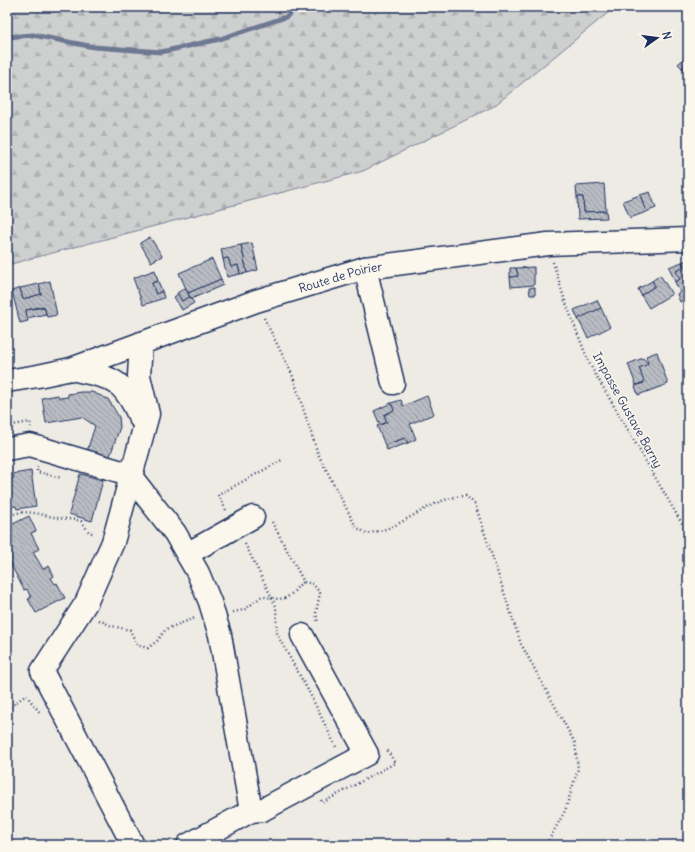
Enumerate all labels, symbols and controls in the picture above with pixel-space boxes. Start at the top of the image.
north arrow [637,18,677,58]
text: N [659,30,674,41]
street label: Route de Poirier [297,258,383,295]
street label: Impasse Gustave Barny [590,349,666,471]

